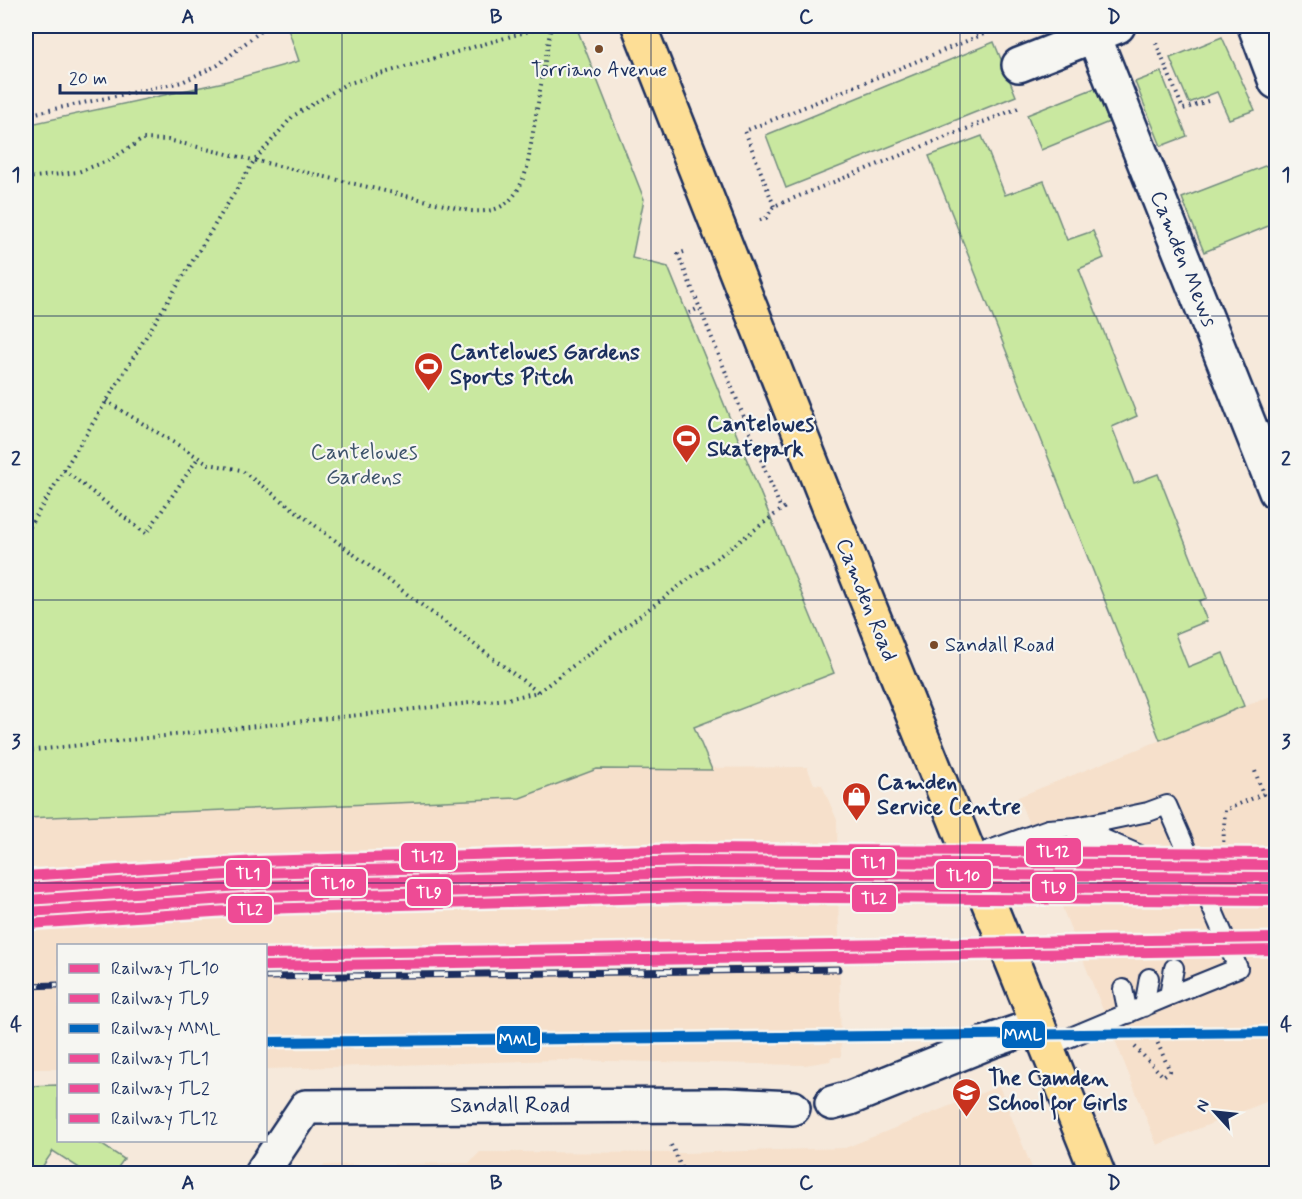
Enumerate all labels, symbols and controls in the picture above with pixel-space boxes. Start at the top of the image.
text: A [181,4,195,31]
text: B [490,4,503,31]
text: C [799,4,814,31]
text: D [1107,4,1121,31]
marker: Torriano Avenue [593,43,605,55]
scale bar [60,57,196,95]
place label: Torriano Avenue [531,57,667,84]
text: 20 m [69,67,107,91]
text: 1 [12,162,20,189]
text: 1 [1282,162,1290,189]
street label: Camden Mews [1143,187,1223,332]
place label: Cantelowes Gardens Sports Pitch [450,339,640,392]
sports icon: Cantelowes Gardens Sports Pitch [413,350,445,392]
place label: Cantelowes Skatepark [707,411,815,464]
sports icon: Cantelowes Skatepark [670,422,702,464]
park label: Cantelowes Gardens [310,439,418,492]
text: 2 [11,446,21,473]
text: 2 [1281,446,1291,473]
street label: Camden Road [829,534,903,666]
place label: Sandall Road [945,632,1054,659]
marker: Sandall Road [928,639,940,651]
text: 3 [11,729,21,756]
text: 3 [1281,729,1291,756]
place label: Camden Service Centre [877,769,1021,822]
shop icon: Camden Service Centre [840,780,872,822]
line badge: TL12 [1025,837,1082,866]
line badge: TL12 [400,842,457,871]
text: TL12 [1036,842,1070,863]
text: TL12 [411,847,445,868]
line badge: TL1 [851,848,896,877]
text: TL1 [860,853,886,874]
line badge: TL1 [225,859,271,888]
line badge: TL10 [935,860,992,889]
text: TL1 [235,864,261,885]
text: TL10 [946,866,980,887]
line badge: TL10 [310,868,367,897]
line badge: TL9 [1031,873,1076,902]
text: TL10 [321,874,355,895]
line badge: TL9 [406,878,452,907]
text: TL9 [1041,878,1067,899]
text: TL9 [416,883,442,904]
line badge: TL2 [851,884,897,913]
text: TL2 [861,889,887,910]
line badge: TL2 [227,895,273,924]
text: TL2 [237,900,263,921]
legend [57,944,267,1142]
text: Railway TL10 [111,957,219,981]
text: Railway TL9 [111,987,210,1011]
text: 4 [10,1012,22,1039]
text: 4 [1280,1012,1292,1039]
text: Railway MML [111,1017,220,1041]
line badge: MML [1001,1020,1046,1049]
line badge: MML [496,1025,541,1054]
text: MML [1004,1025,1043,1046]
text: MML [499,1030,538,1051]
text: Railway TL1 [111,1047,209,1071]
place label: The Camden School for Girls [988,1065,1128,1120]
school or university icon: The Camden School for Girls [951,1076,983,1118]
text: Railway TL2 [111,1077,210,1101]
north arrow [1185,1082,1245,1142]
street label: Sandall Road [450,1092,570,1120]
text: N [1191,1096,1215,1115]
text: Railway TL12 [111,1107,219,1131]
text: A [181,1170,195,1197]
text: B [490,1170,503,1197]
text: C [799,1170,814,1197]
text: D [1107,1170,1121,1197]

